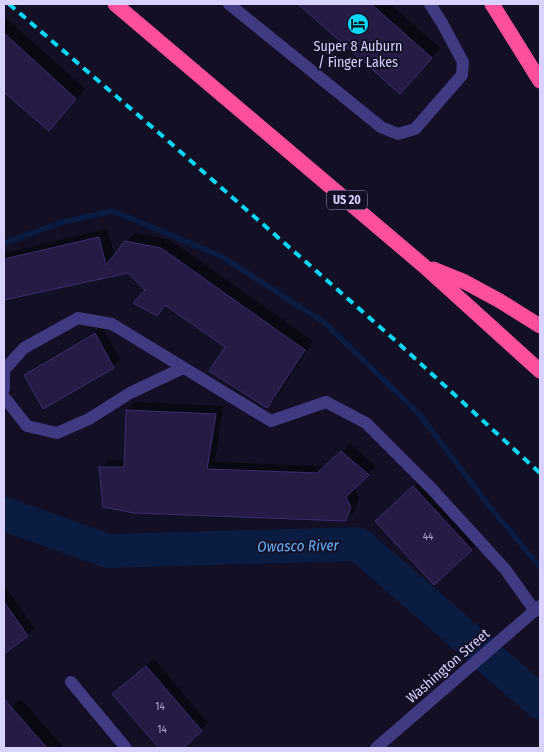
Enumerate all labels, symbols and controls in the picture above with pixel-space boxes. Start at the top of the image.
hotel icon: Super 8 Auburn / Finger Lakes [346,12,370,36]
place label: Super 8 Auburn / Finger Lakes [314,38,402,71]
road number: US 20 [327,190,367,210]
house number: 44 [423,530,434,543]
water label: Owasco River [257,536,340,556]
street label: Washington Street [403,625,493,707]
house number: 14 [155,700,165,713]
house number: 14 [157,723,167,736]

